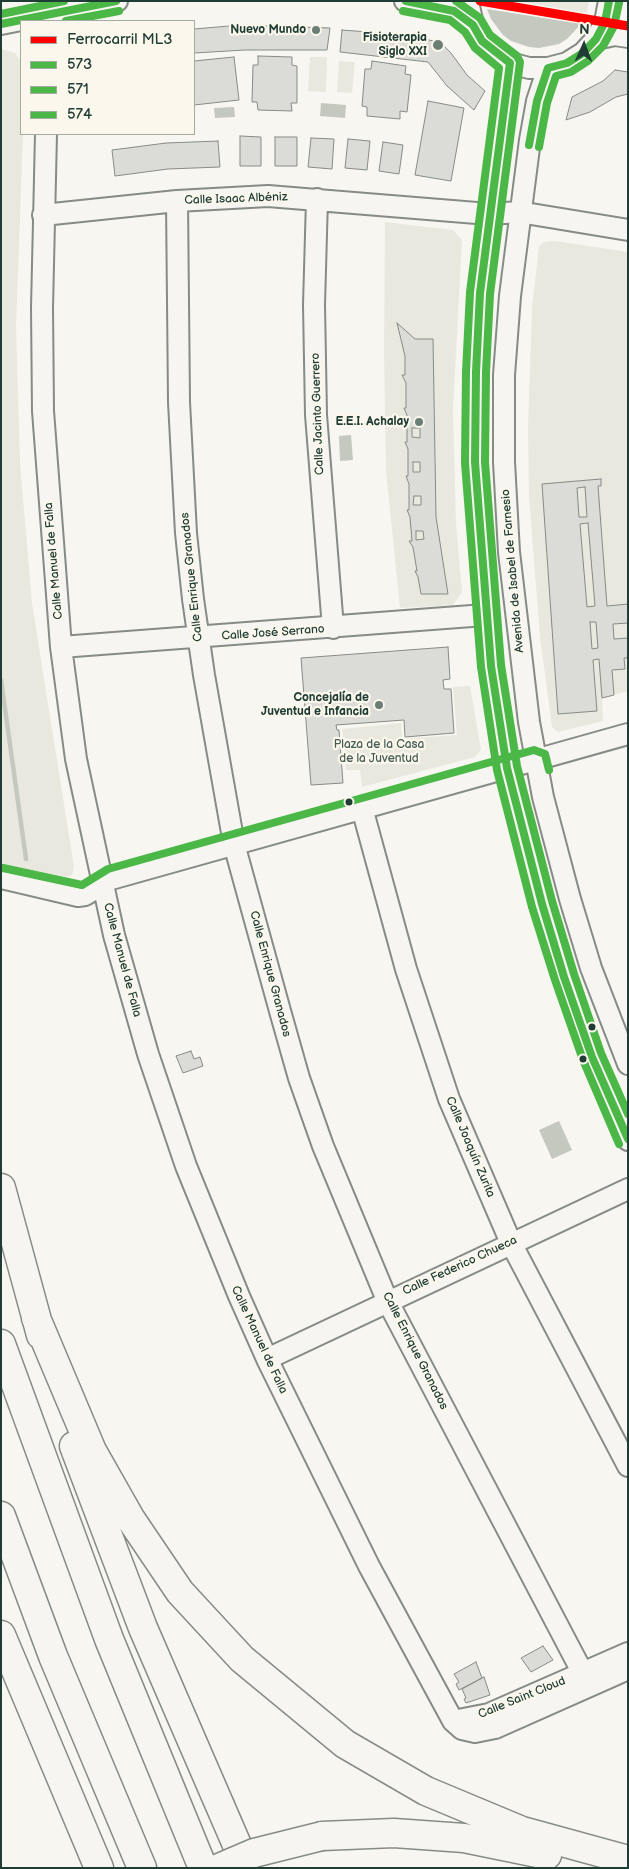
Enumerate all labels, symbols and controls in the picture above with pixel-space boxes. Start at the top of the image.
legend [20,20,195,135]
north arrow [559,20,609,70]
text: N [579,21,590,38]
place label: Nuevo Mundo [230,23,306,37]
marker: Nuevo Mundo [310,24,322,36]
text: Ferrocarril ML3 [67,30,172,49]
place label: Fisioterapia Siglo XXI [363,31,427,59]
marker: Fisioterapia Siglo XXI [431,38,445,52]
text: 573 [67,55,92,74]
text: 571 [67,80,89,99]
text: 574 [67,105,92,124]
street label: Calle Isaac Albéniz [184,190,288,208]
street label: Calle Jacinto Guerrero [309,353,327,475]
place label: E.E.I. Achalay [335,415,409,429]
marker: E.E.I. Achalay [413,416,425,428]
street label: Avenida de Isabel de Farnesio [499,489,527,653]
street label: Calle Manuel de Falla [42,502,66,620]
street label: Calle Enrique Granados [178,512,206,642]
street label: Calle José Serrano [221,622,325,644]
place label: Concejalía de Juventud e Infancia [261,691,369,719]
marker: Concejalía de Juventud e Infancia [373,699,385,711]
park label: Plaza de la Casa de la Juventud [334,738,424,766]
unlabelled marker [344,797,354,807]
street label: Calle Manuel de Falla [100,901,144,1019]
street label: Calle Enrique Granados [246,909,294,1039]
unlabelled marker [587,1022,597,1032]
unlabelled marker [578,1054,588,1064]
street label: Calle Joaquín Zurita [442,1094,498,1200]
street label: Calle Federico Chueca [401,1233,519,1299]
street label: Calle Manuel de Falla [228,1284,290,1396]
street label: Calle Enrique Granados [379,1290,451,1412]
street label: Calle Saint Cloud [476,1674,568,1722]

